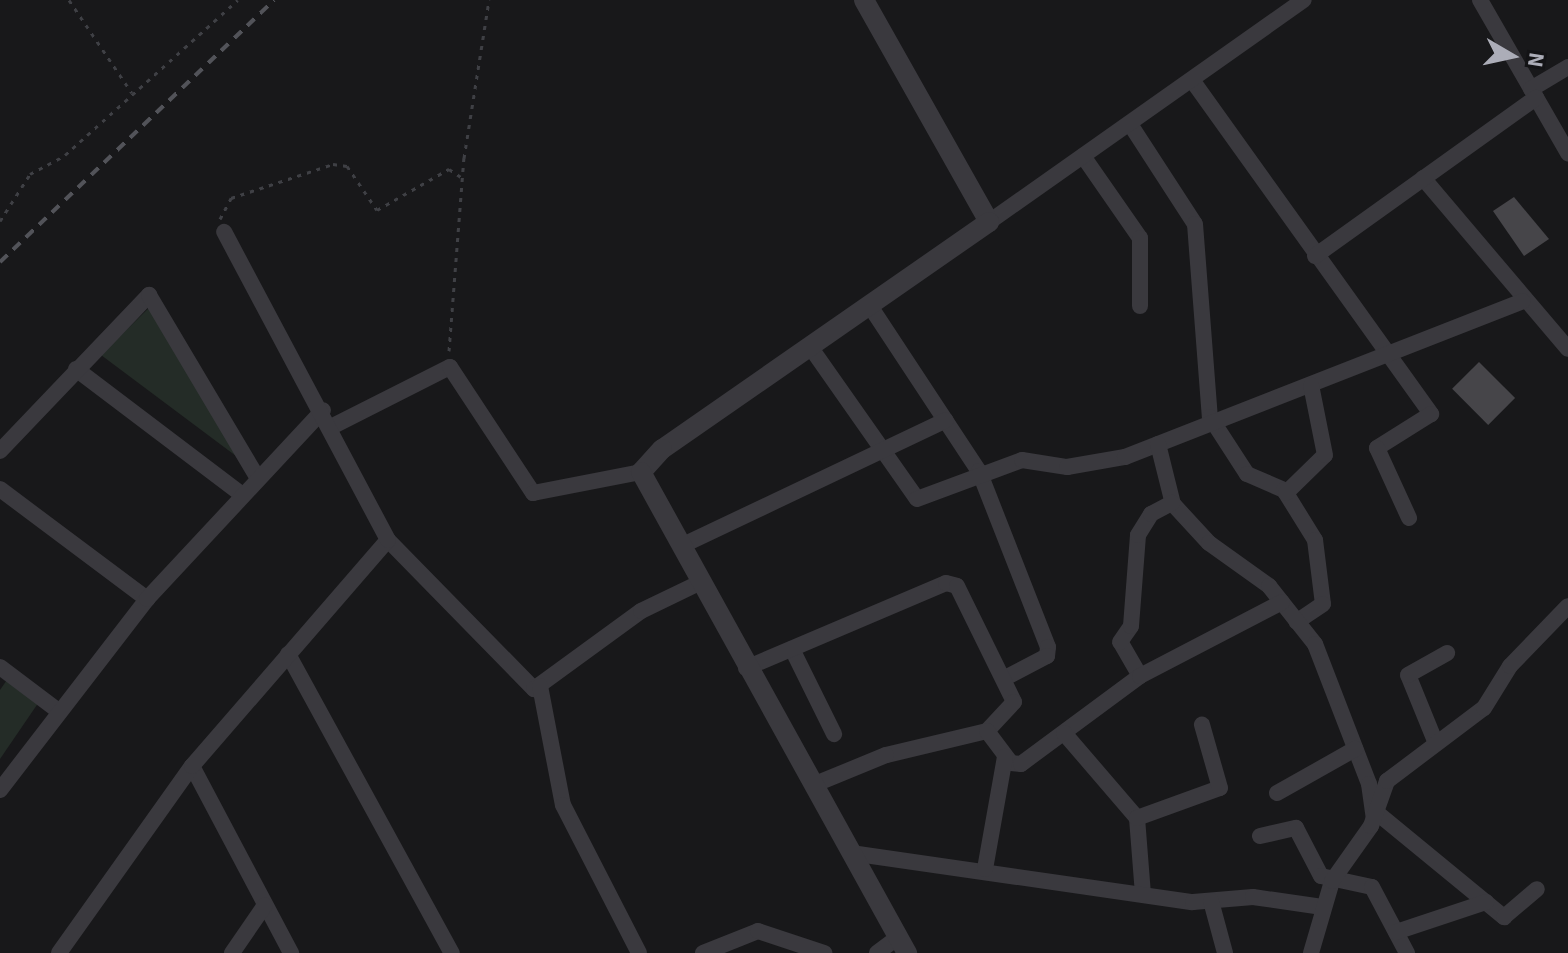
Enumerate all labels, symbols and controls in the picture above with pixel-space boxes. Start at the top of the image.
north arrow [1472,16,1552,96]
text: N [1519,50,1553,69]

